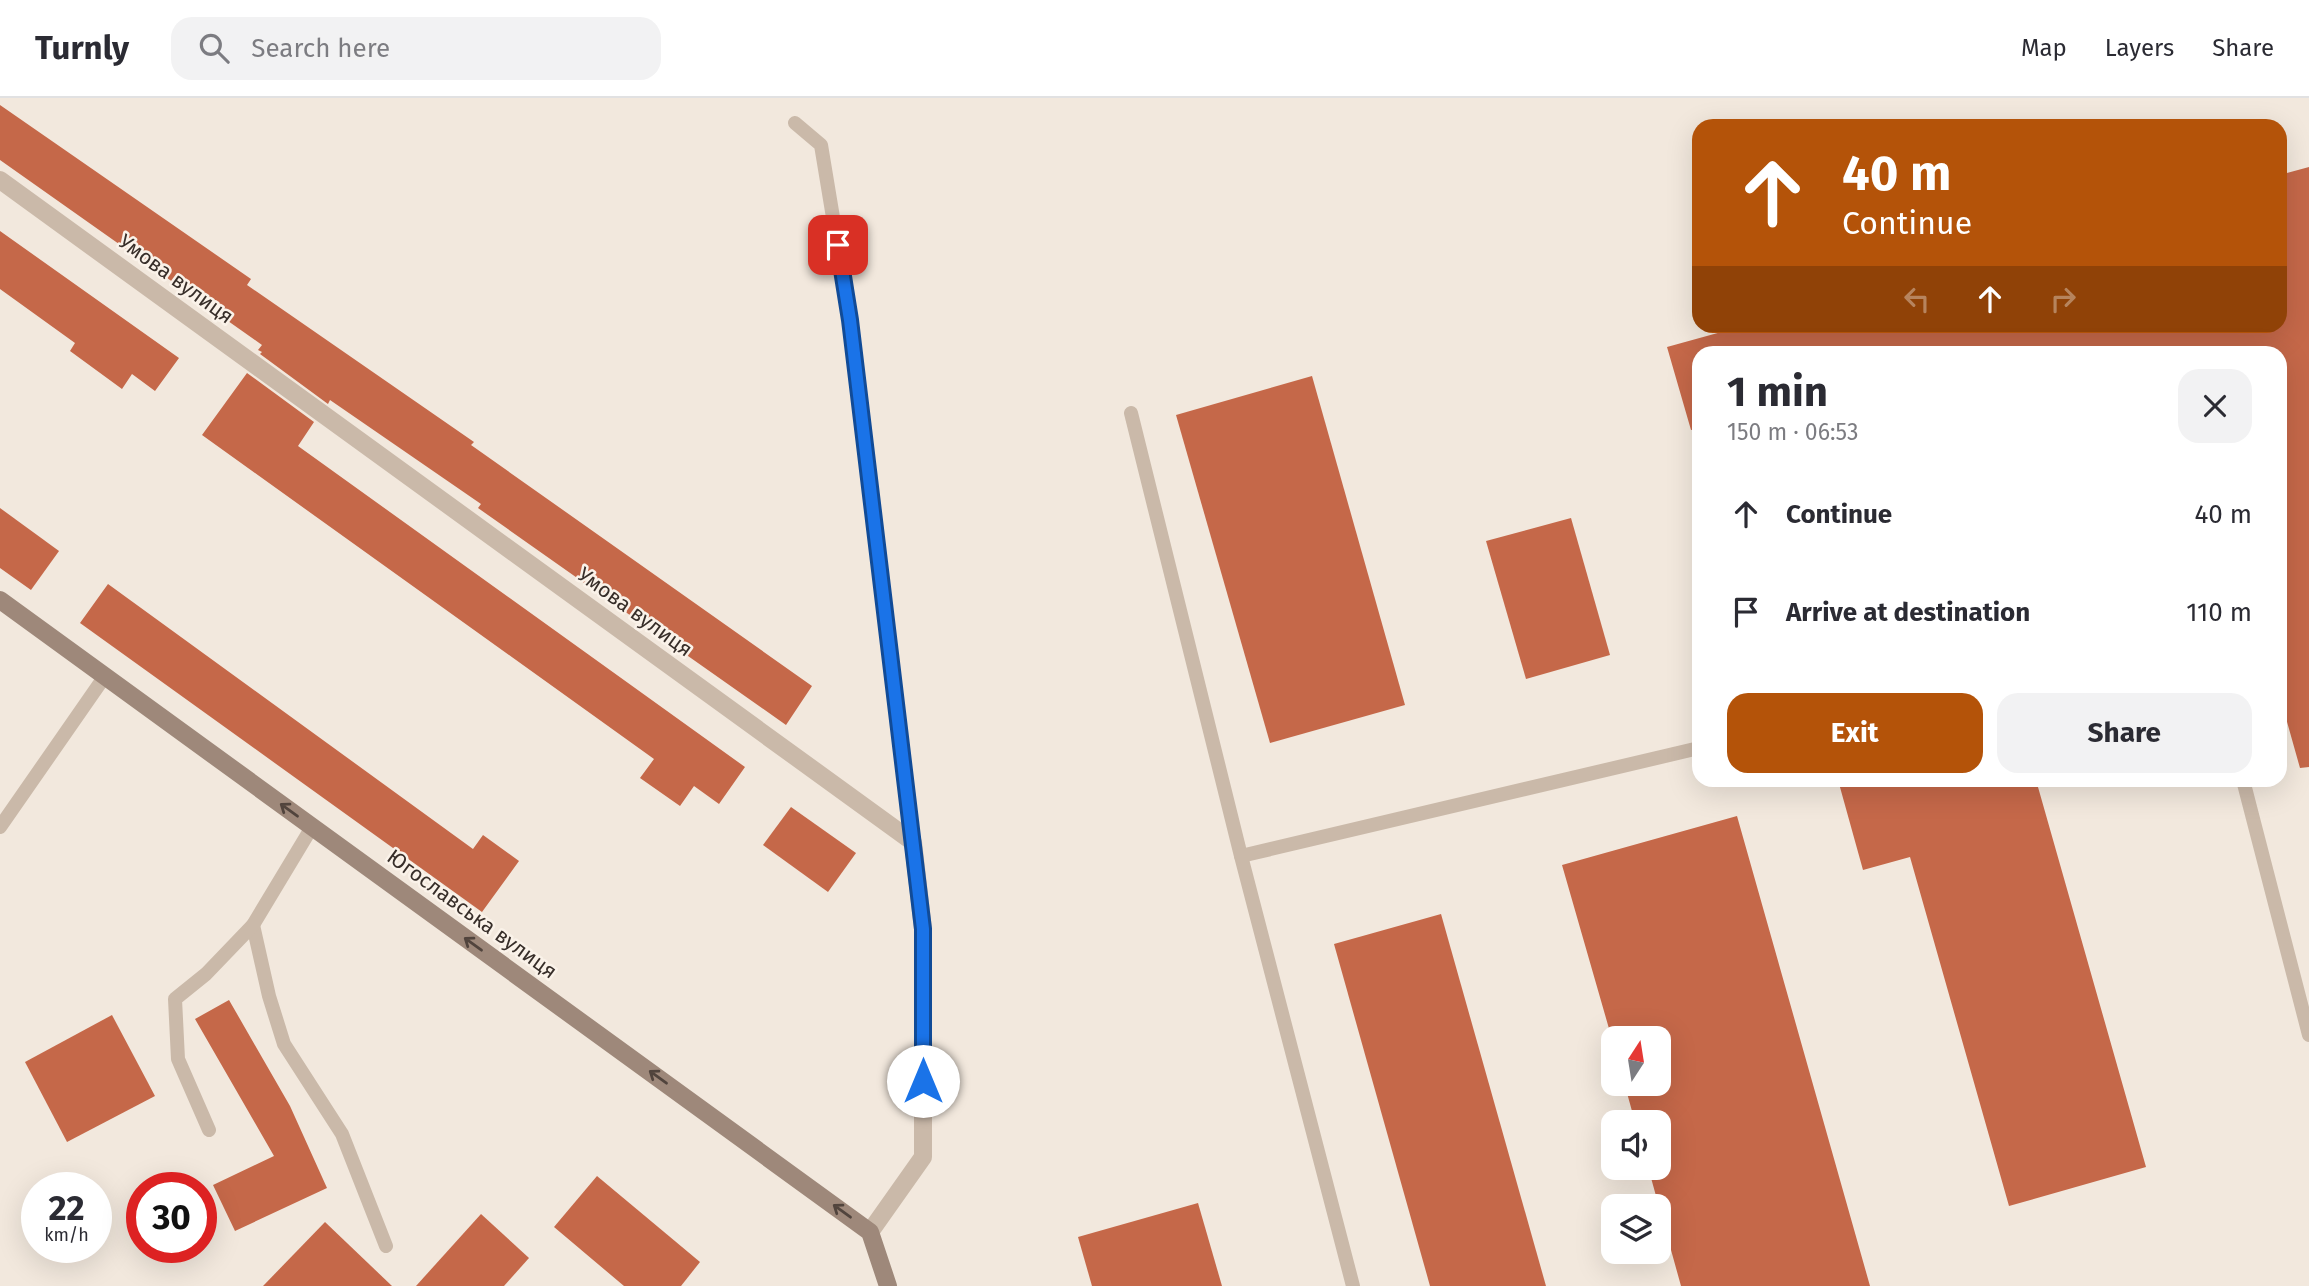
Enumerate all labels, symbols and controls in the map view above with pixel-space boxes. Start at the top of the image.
search box [171,17,661,80]
text: Turnly [35,28,129,68]
icon: search [195,29,233,67]
text: Search here [251,33,390,64]
text: Map [2021,34,2067,62]
text: Layers [2105,34,2174,62]
text: Share [2212,34,2274,62]
text: 40 m [1842,144,1951,203]
icon: ahead [1727,147,1818,238]
text: Continue [1842,204,1972,242]
pin [808,215,868,275]
icon: arrive [819,226,857,264]
street label: Умова вулиця [113,229,239,329]
icon: left [1898,280,1936,318]
icon: ahead [1971,280,2009,318]
icon: right [2044,280,2082,318]
text: 1 min [1727,367,1828,417]
button: close [2178,369,2252,443]
text: 150 m · 06:53 [1727,418,1858,446]
icon: ahead [1727,495,1765,533]
text: Continue [1786,499,1892,530]
text: 40 m [2194,499,2252,530]
street label: Умова вулиця [572,562,698,662]
icon: arrive [1727,593,1765,631]
text: Arrive at destination [1786,597,2030,628]
text: 110 m [2186,597,2252,628]
button: Exit [1727,693,1983,773]
button: Share [1997,693,2252,773]
one-way arrow [280,803,299,817]
street label: Югославська вулиця [382,844,562,984]
one-way arrow [464,936,483,951]
north arrow [1601,1026,1671,1096]
map controls [1601,1026,1671,1264]
position arrow [886,1044,960,1118]
one-way arrow [648,1070,667,1085]
button: sound [1601,1110,1671,1180]
speed limit sign: 30 [126,1172,217,1263]
text: 22 [48,1187,85,1229]
button: layers [1601,1194,1671,1264]
one-way arrow [833,1204,852,1218]
text: km/h [44,1224,89,1246]

